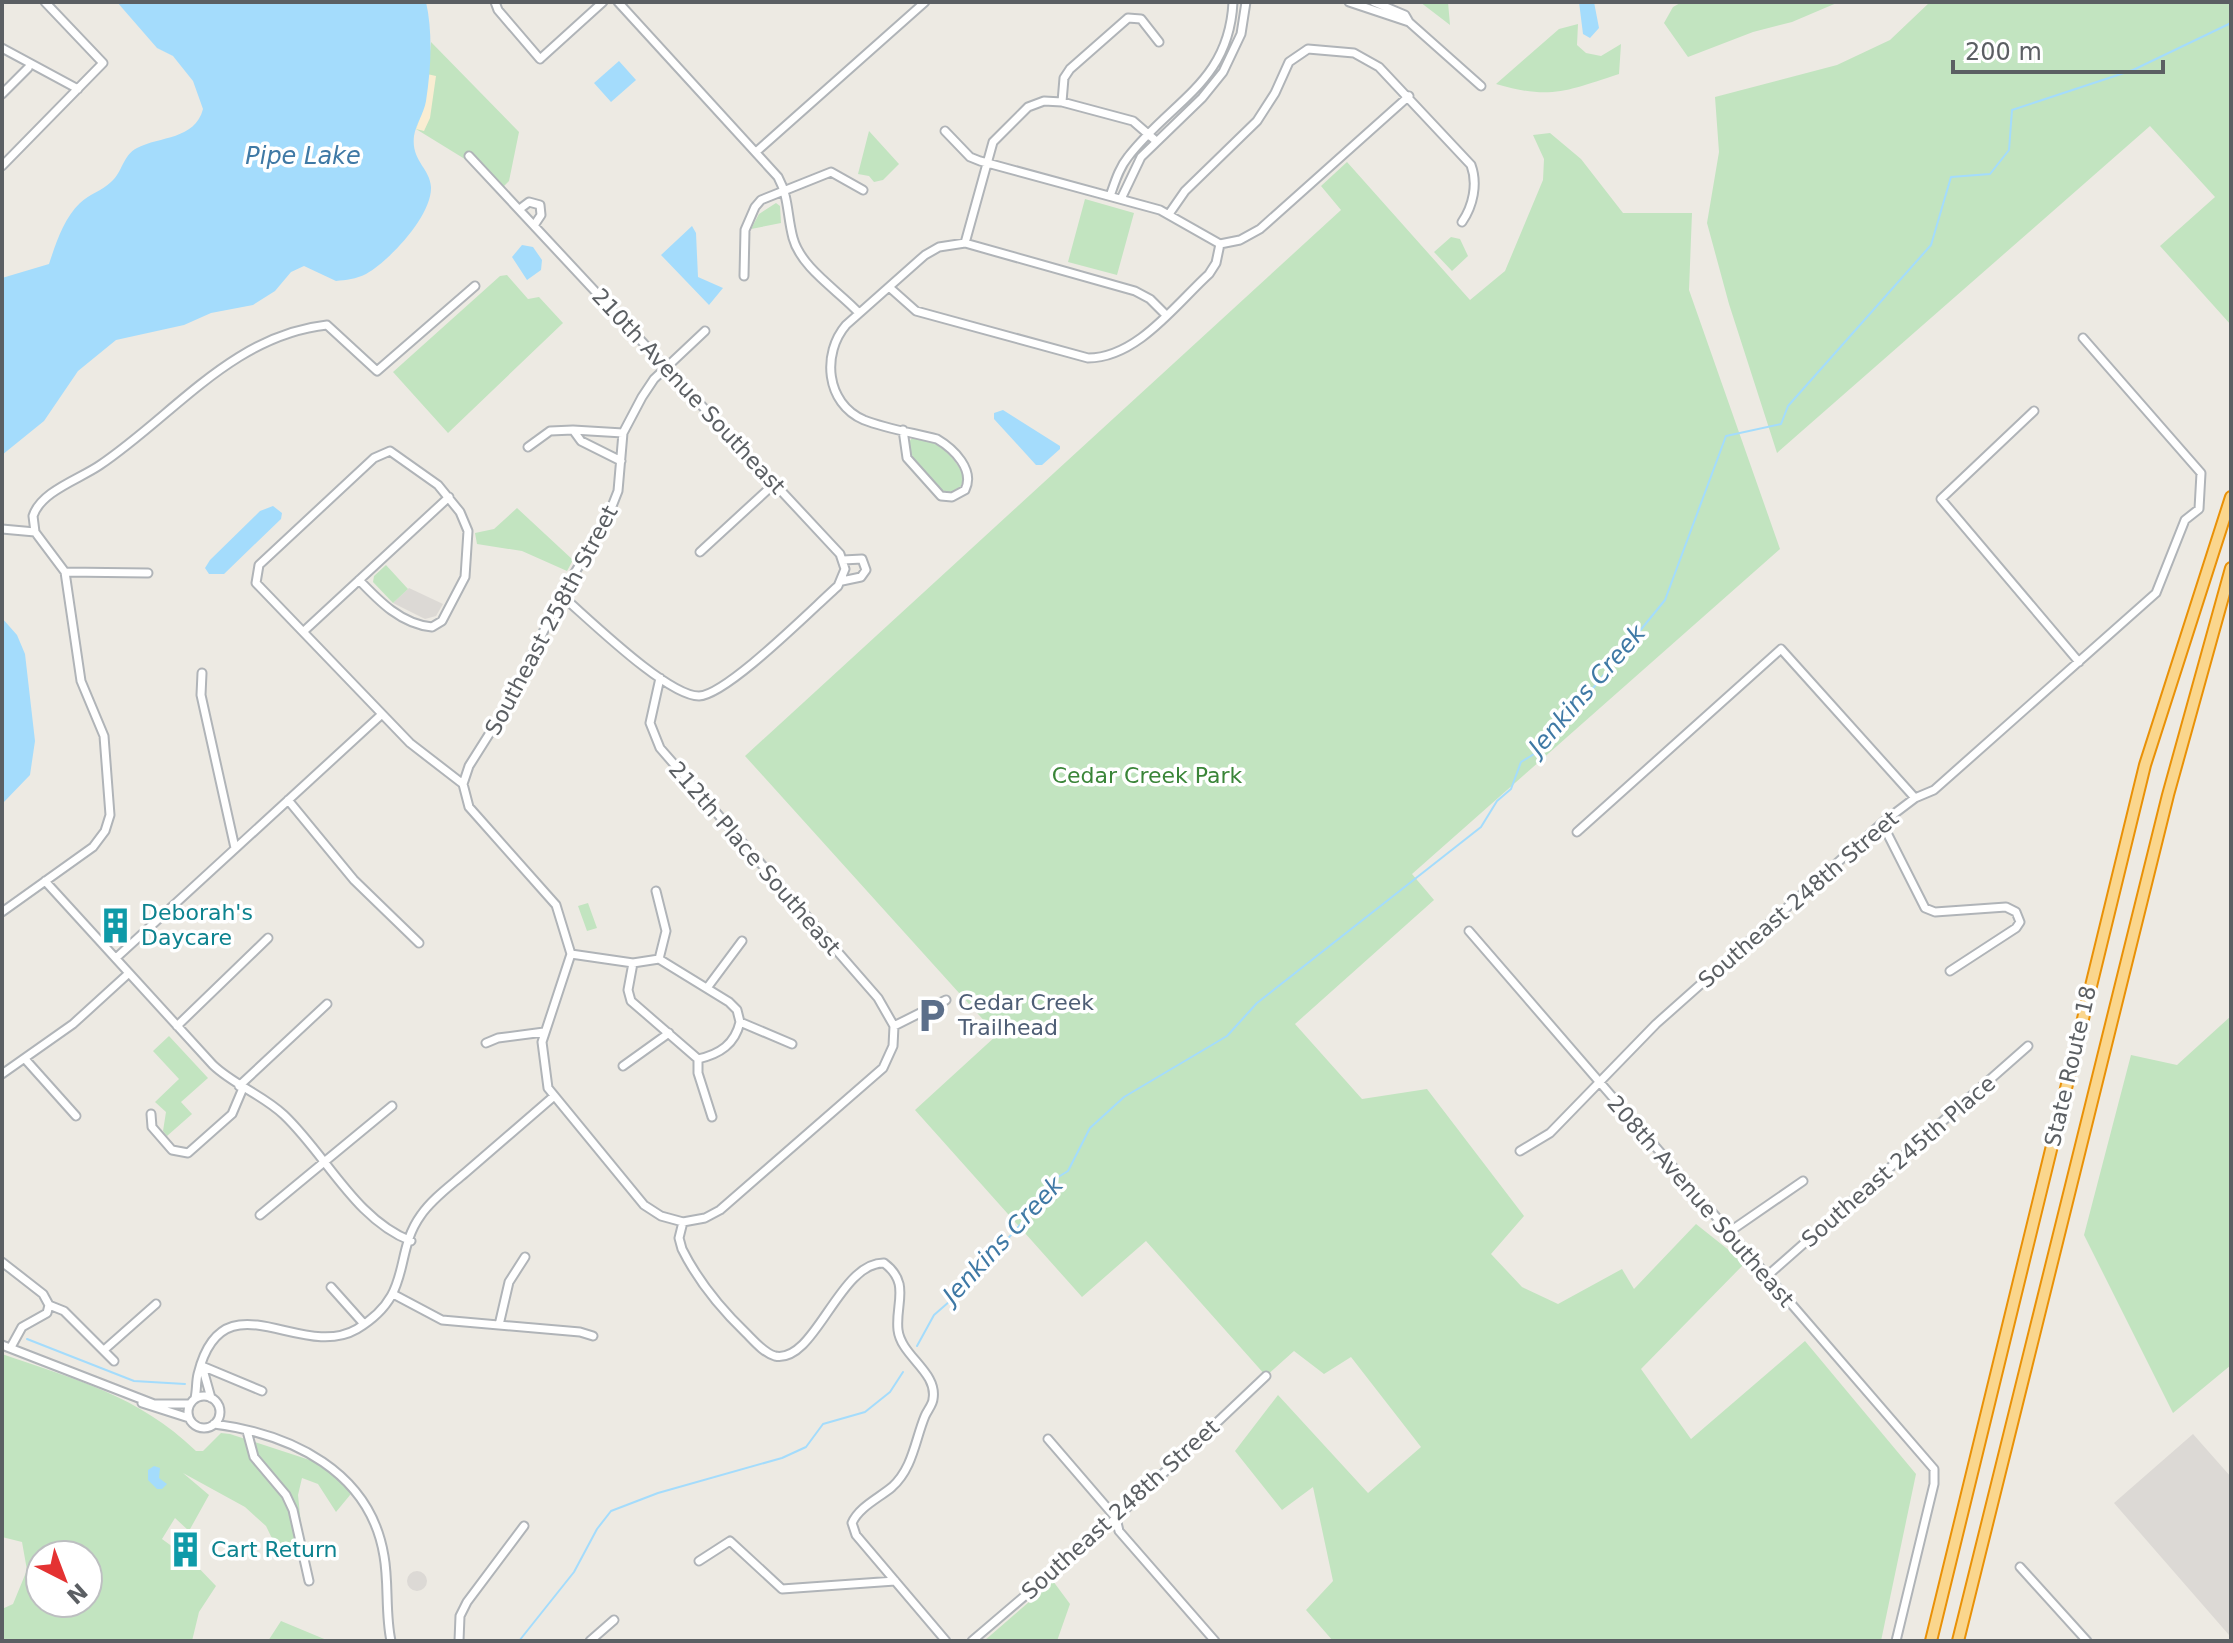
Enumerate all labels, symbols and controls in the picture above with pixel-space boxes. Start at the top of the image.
scale bar [1953,24,2163,74]
text: 200 m [1965,38,2042,66]
water label: Pipe Lake [245,142,361,170]
street label: 210th Avenue Southeast [587,284,791,499]
street label: Southeast 258th Street [480,501,623,739]
water label: Jenkins Creek [1520,618,1652,764]
street label: 212th Place Southeast [664,757,846,960]
park label: Cedar Creek Park [1052,763,1243,788]
street label: Southeast 248th Street [1693,806,1904,993]
place label: Deborah's Daycare [141,900,253,950]
building icon: Deborah's Daycare [96,906,134,944]
street label: State Route 18 [2040,983,2101,1149]
place label: Cedar Creek Trailhead [957,990,1094,1040]
parking icon: Cedar Creek Trailhead [913,996,951,1034]
street label: Southeast 245th Place [1797,1071,2000,1252]
street label: 208th Avenue Southeast [1602,1091,1799,1312]
water label: Jenkins Creek [934,1170,1070,1312]
street label: Southeast 248th Street [1017,1414,1224,1604]
building icon: Cart Return [166,1530,204,1568]
place label: Cart Return [211,1537,338,1562]
north arrow [24,1539,104,1619]
text: N [62,1578,92,1609]

